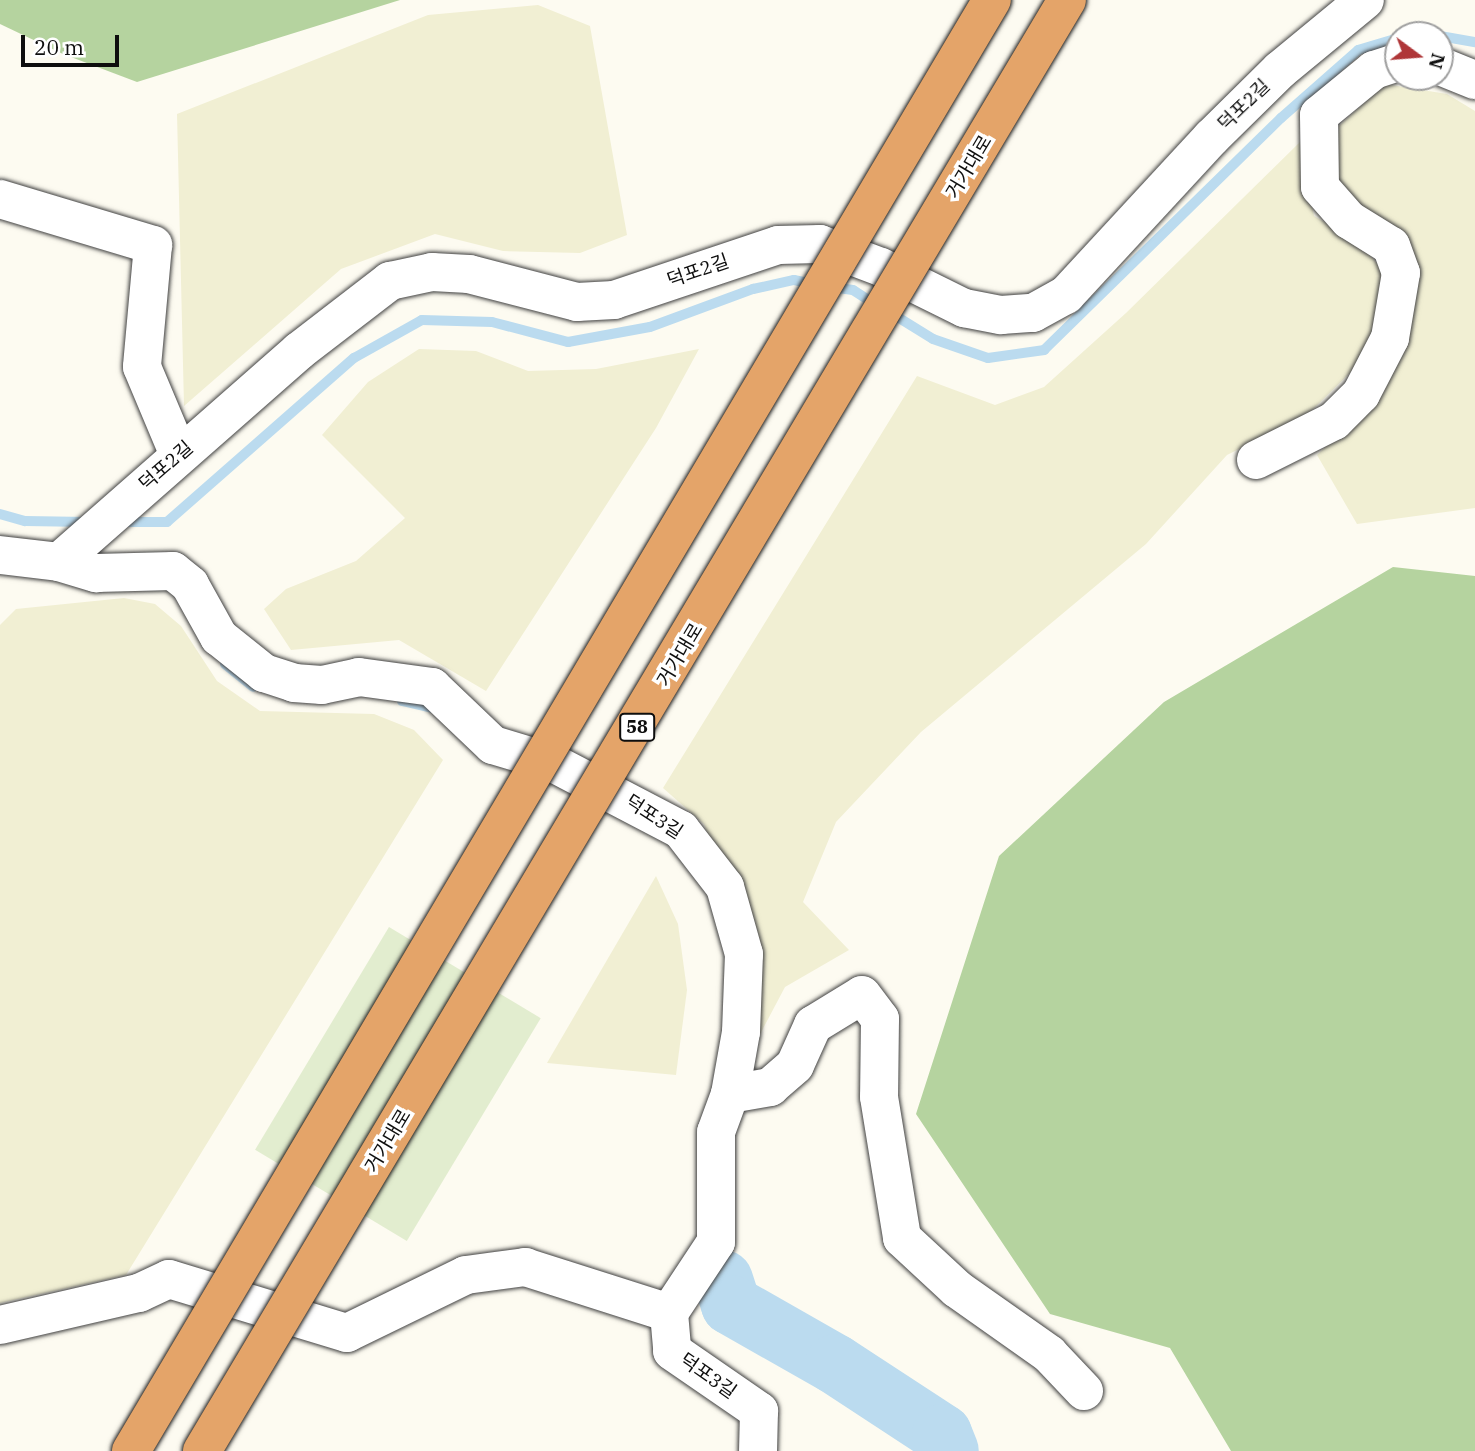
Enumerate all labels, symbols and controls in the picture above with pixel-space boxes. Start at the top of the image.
scale bar [24,21,122,65]
north arrow [1384,21,1454,91]
text: 20 m [34,33,84,61]
text: N [1424,51,1451,72]
street label: 덕포2길 [1213,75,1275,135]
street label: 거가대로 [941,131,997,203]
street label: 덕포2길 [664,250,732,292]
street label: 덕포2길 [134,436,198,496]
street label: 거가대로 [652,619,708,691]
road number: 58 [618,712,656,742]
street label: 덕포3길 [621,790,687,844]
street label: 거가대로 [360,1105,416,1177]
street label: 덕포3길 [675,1348,741,1404]

